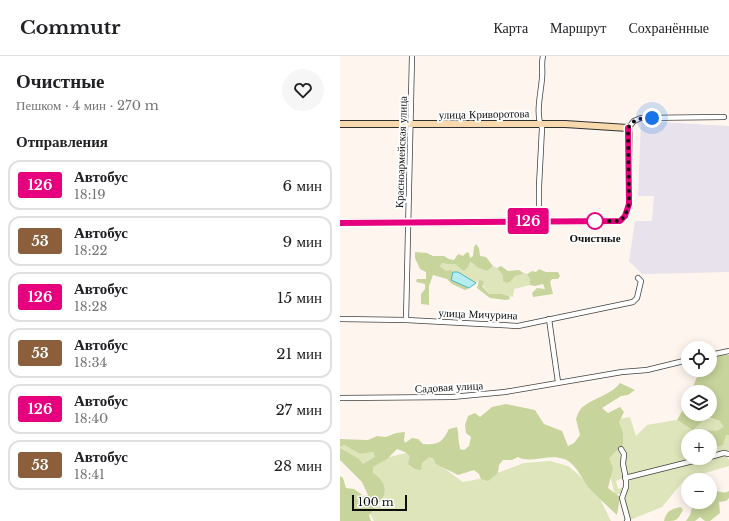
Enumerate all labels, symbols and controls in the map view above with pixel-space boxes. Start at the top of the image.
text: Commutr [20,16,120,39]
text: Карта [493,19,528,37]
text: Маршрут [550,19,606,37]
text: Сохранённые [628,19,709,37]
button: heart [282,69,324,111]
text: Очистные [16,70,104,93]
street label: Красноармейская улица [392,96,410,208]
text: Пешком · 4 мин · 270 m [16,97,159,114]
street label: улица Криворотова [439,106,530,122]
your location [642,108,662,128]
text: Отправления [16,132,108,151]
text: Автобус [74,167,128,186]
text: 126 [28,176,52,194]
text: 6 мин [283,176,322,195]
text: 18:19 [74,186,106,203]
line badge: 126 [505,208,551,234]
text: 126 [516,212,540,230]
marker: Очистные [586,212,604,230]
text: Автобус [74,223,128,242]
place label: Очистные [569,231,621,245]
text: 53 [31,232,49,250]
text: 9 мин [283,232,322,251]
text: 18:22 [74,242,107,259]
text: Автобус [74,279,128,298]
text: 126 [28,288,52,306]
text: 15 мин [277,288,322,307]
text: 18:28 [74,298,107,315]
street label: улица Мичурина [438,306,518,322]
text: Автобус [74,335,128,354]
map controls [681,341,717,509]
button: locate [681,341,717,377]
text: 53 [31,344,49,362]
text: 21 мин [276,344,322,363]
text: 18:34 [74,354,107,371]
street label: Садовая улица [414,378,484,396]
button: layers [681,385,717,421]
text: Автобус [74,391,128,410]
text: 126 [28,400,52,418]
text: 27 мин [275,400,322,419]
text: 18:40 [74,410,108,427]
button: + [681,429,717,465]
text: Автобус [74,447,128,466]
text: 53 [31,456,49,474]
text: 28 мин [274,456,322,475]
text: 18:41 [74,466,105,483]
button: − [681,473,717,509]
scale bar [352,493,407,512]
text: 100 m [358,495,394,509]

